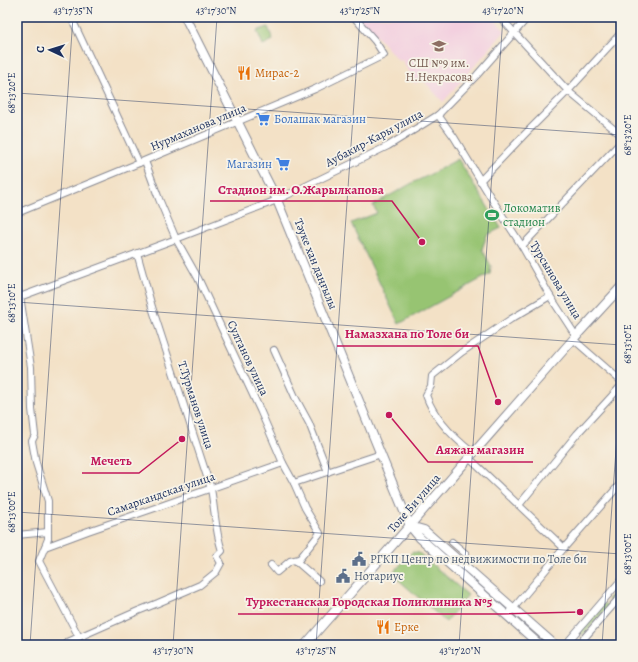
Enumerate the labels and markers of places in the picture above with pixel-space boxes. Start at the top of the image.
school or university icon: СШ №9 им. Н.Некрасова [431,38,447,54]
place label: СШ №9 им. Н.Некрасова [405,55,473,85]
restaurant icon: Мирас-2 [236,65,252,81]
place label: Мирас-2 [255,65,299,81]
supermarket icon: Болашак магазин [255,111,271,127]
place label: Болашак магазин [274,111,366,127]
place label: Магазин [227,156,272,172]
supermarket icon: Магазин [275,156,291,172]
callout: Стадион им. О.Жарылкапова [210,176,392,201]
place label: Локоматив стадион [503,200,561,230]
sports icon: Локоматив стадион [484,207,500,223]
callout: Намазхана по Толе би [337,321,478,346]
callout: Аяжан магазин [428,437,533,462]
callout: Мечеть [82,448,139,473]
public building icon: РГКП Центр по недвижимости по Толе би [351,551,367,567]
place label: РГКП Центр по недвижимости по Толе би [370,551,587,567]
public building icon: Нотариус [335,568,351,584]
place label: Нотариус [354,568,404,584]
callout: Туркестанская Городская Поликлиника №5 [238,589,500,614]
restaurant icon: Ерке [375,619,391,635]
place label: Ерке [394,619,419,635]

